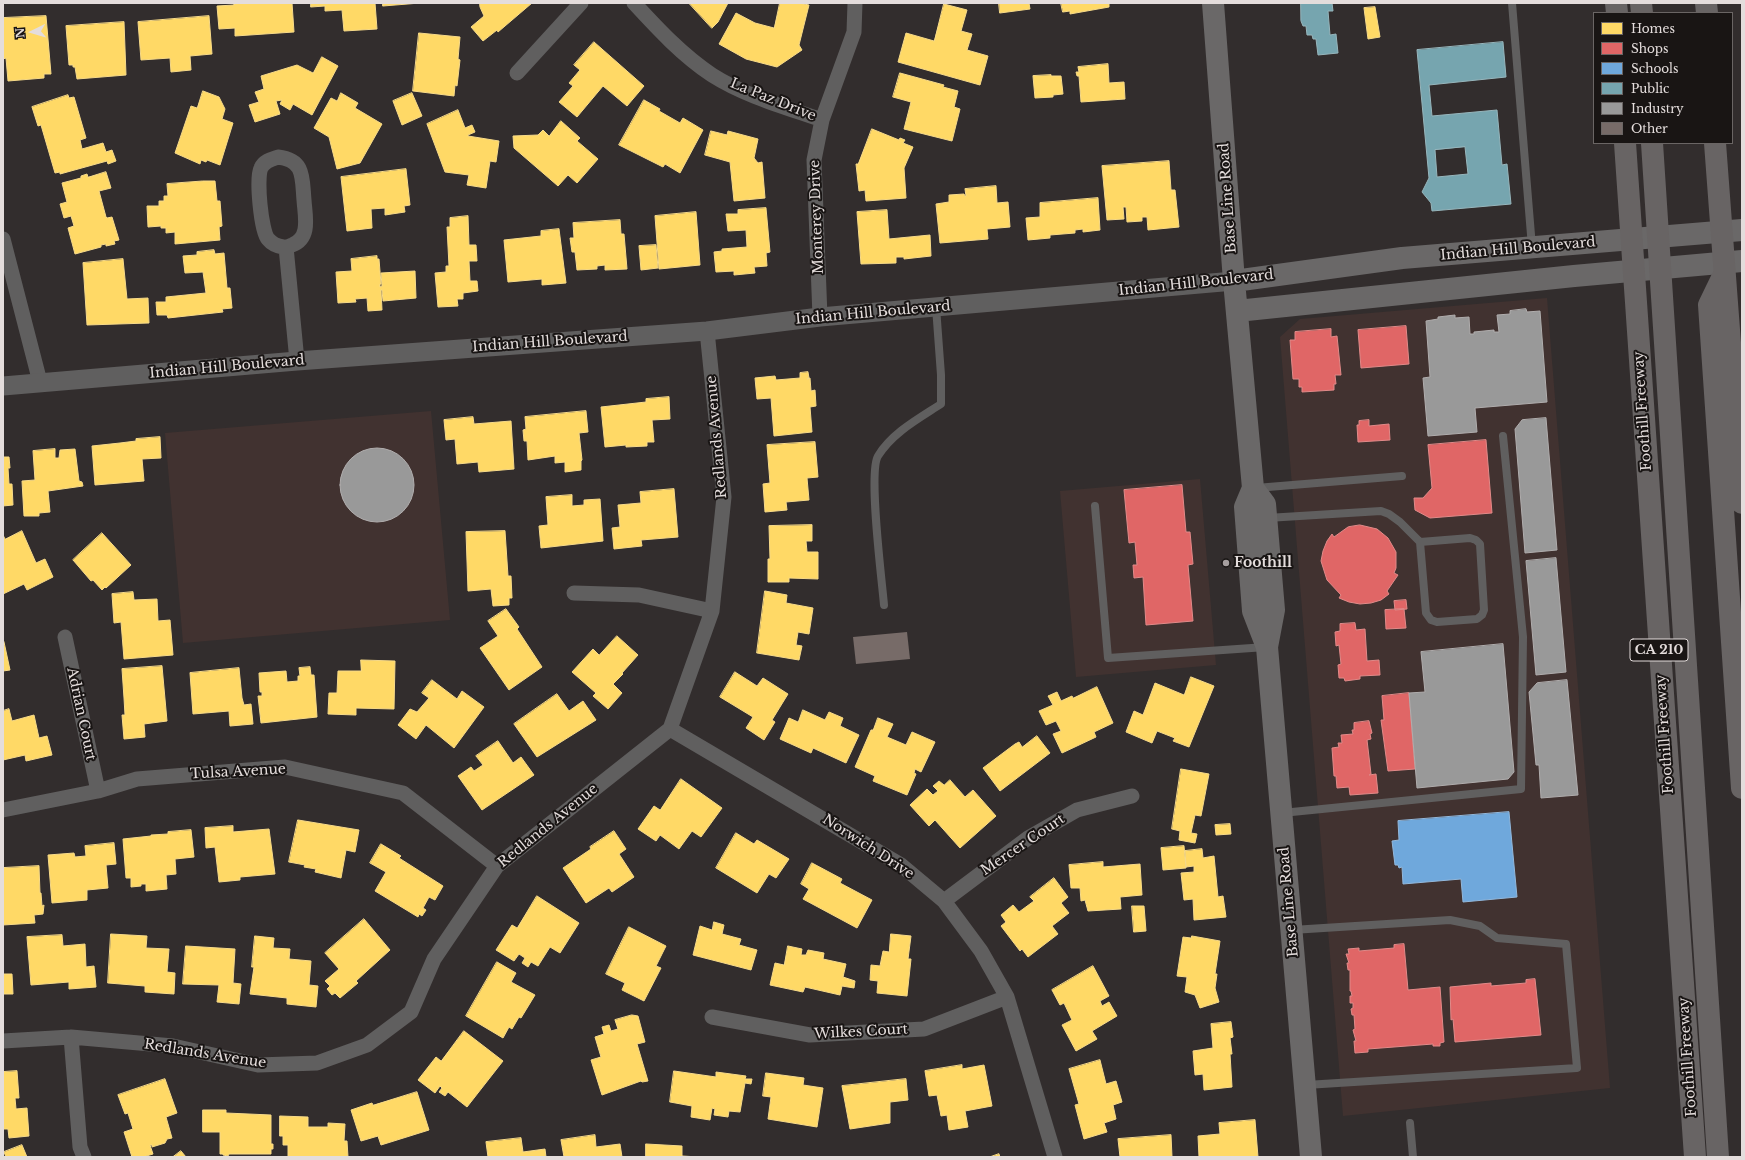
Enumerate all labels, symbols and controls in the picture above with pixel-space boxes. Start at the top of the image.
north arrow [12,12,52,52]
legend [1593,12,1733,144]
text: Homes [1631,21,1675,36]
text: N [13,27,27,39]
text: Shops [1631,41,1668,56]
text: Schools [1631,61,1678,76]
street label: La Paz Drive [728,75,818,125]
text: Public [1631,81,1670,96]
text: Industry [1631,101,1684,116]
text: Other [1631,121,1668,136]
street label: Base Line Road [1216,142,1240,254]
street label: Monterey Drive [807,160,827,274]
street label: Indian Hill Boulevard [1440,234,1596,264]
street label: Indian Hill Boulevard [1118,267,1274,299]
street label: Indian Hill Boulevard [795,298,951,328]
street label: Indian Hill Boulevard [472,328,628,356]
street label: Foothill Freeway [1630,351,1656,471]
street label: Indian Hill Boulevard [149,352,305,382]
street label: Redlands Avenue [703,375,731,499]
place label: Foothill [1234,555,1292,571]
marker: Foothill [1221,558,1231,568]
road number: CA 210 [1630,639,1688,661]
street label: Adrian Court [63,666,99,762]
street label: Foothill Freeway [1652,674,1678,794]
street label: Tulsa Avenue [190,761,286,783]
street label: Redlands Avenue [495,781,601,871]
street label: Norwich Drive [819,811,917,883]
street label: Mercer Court [978,811,1068,879]
street label: Base Line Road [1276,846,1302,958]
street label: Foothill Freeway [1675,997,1701,1117]
street label: Wilkes Court [814,1021,908,1043]
street label: Redlands Avenue [143,1036,267,1072]

